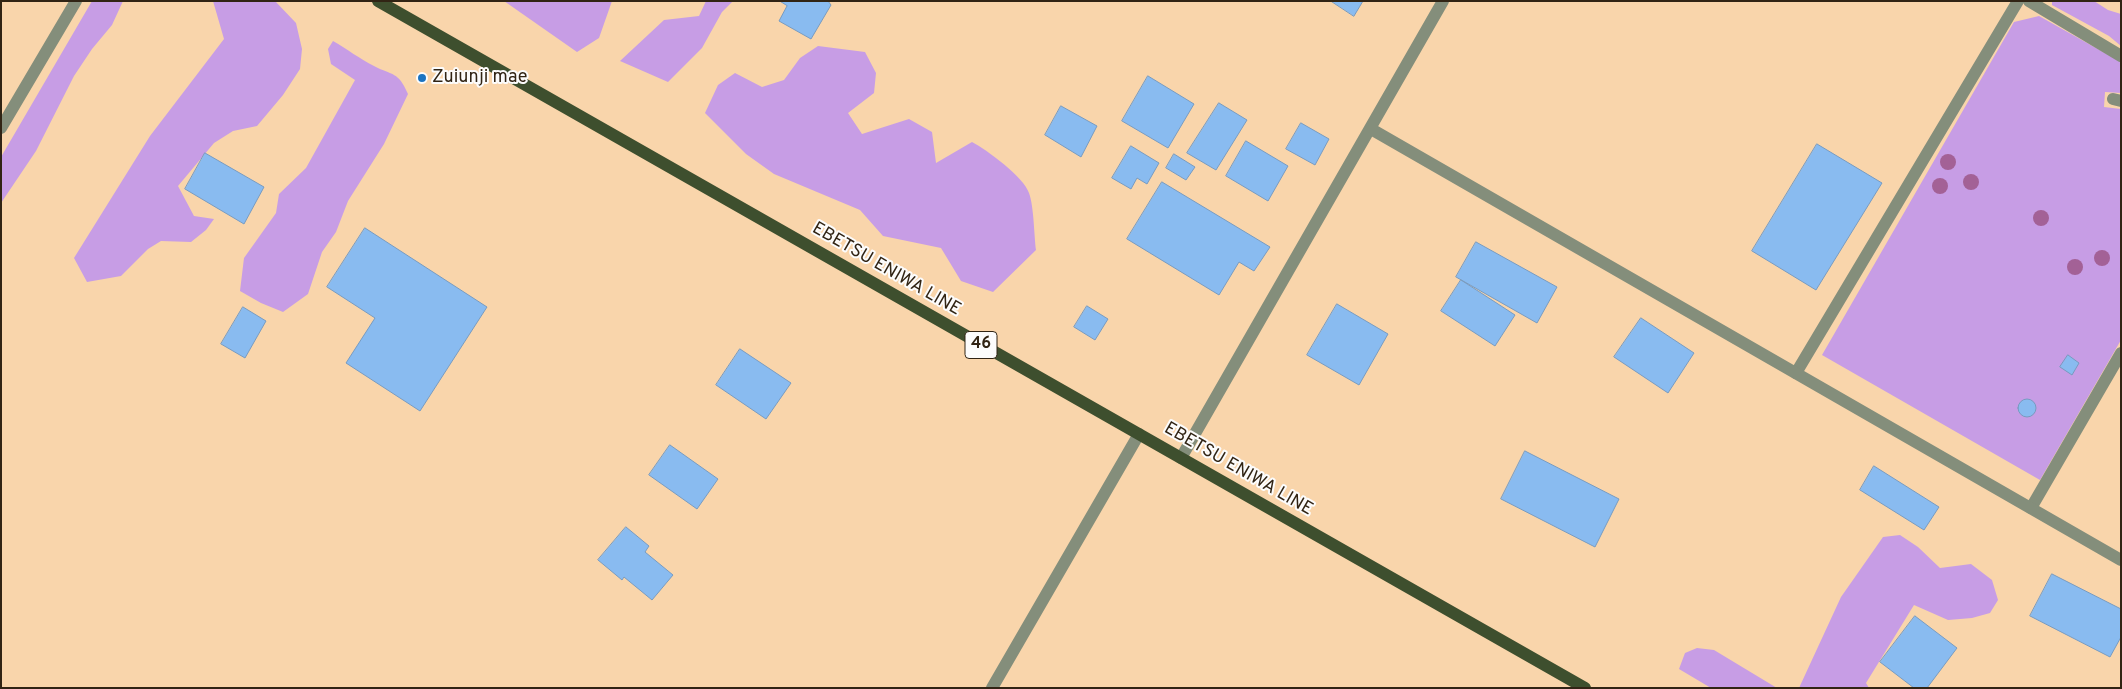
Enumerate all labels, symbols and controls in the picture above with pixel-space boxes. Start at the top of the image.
place label: Zuiunji mae [432,67,527,89]
marker: Zuiunji mae [416,72,428,84]
street label: EBETSU ENIWA LINE [808,219,964,321]
road number: 46 [965,332,997,358]
street label: EBETSU ENIWA LINE [1160,419,1316,521]

